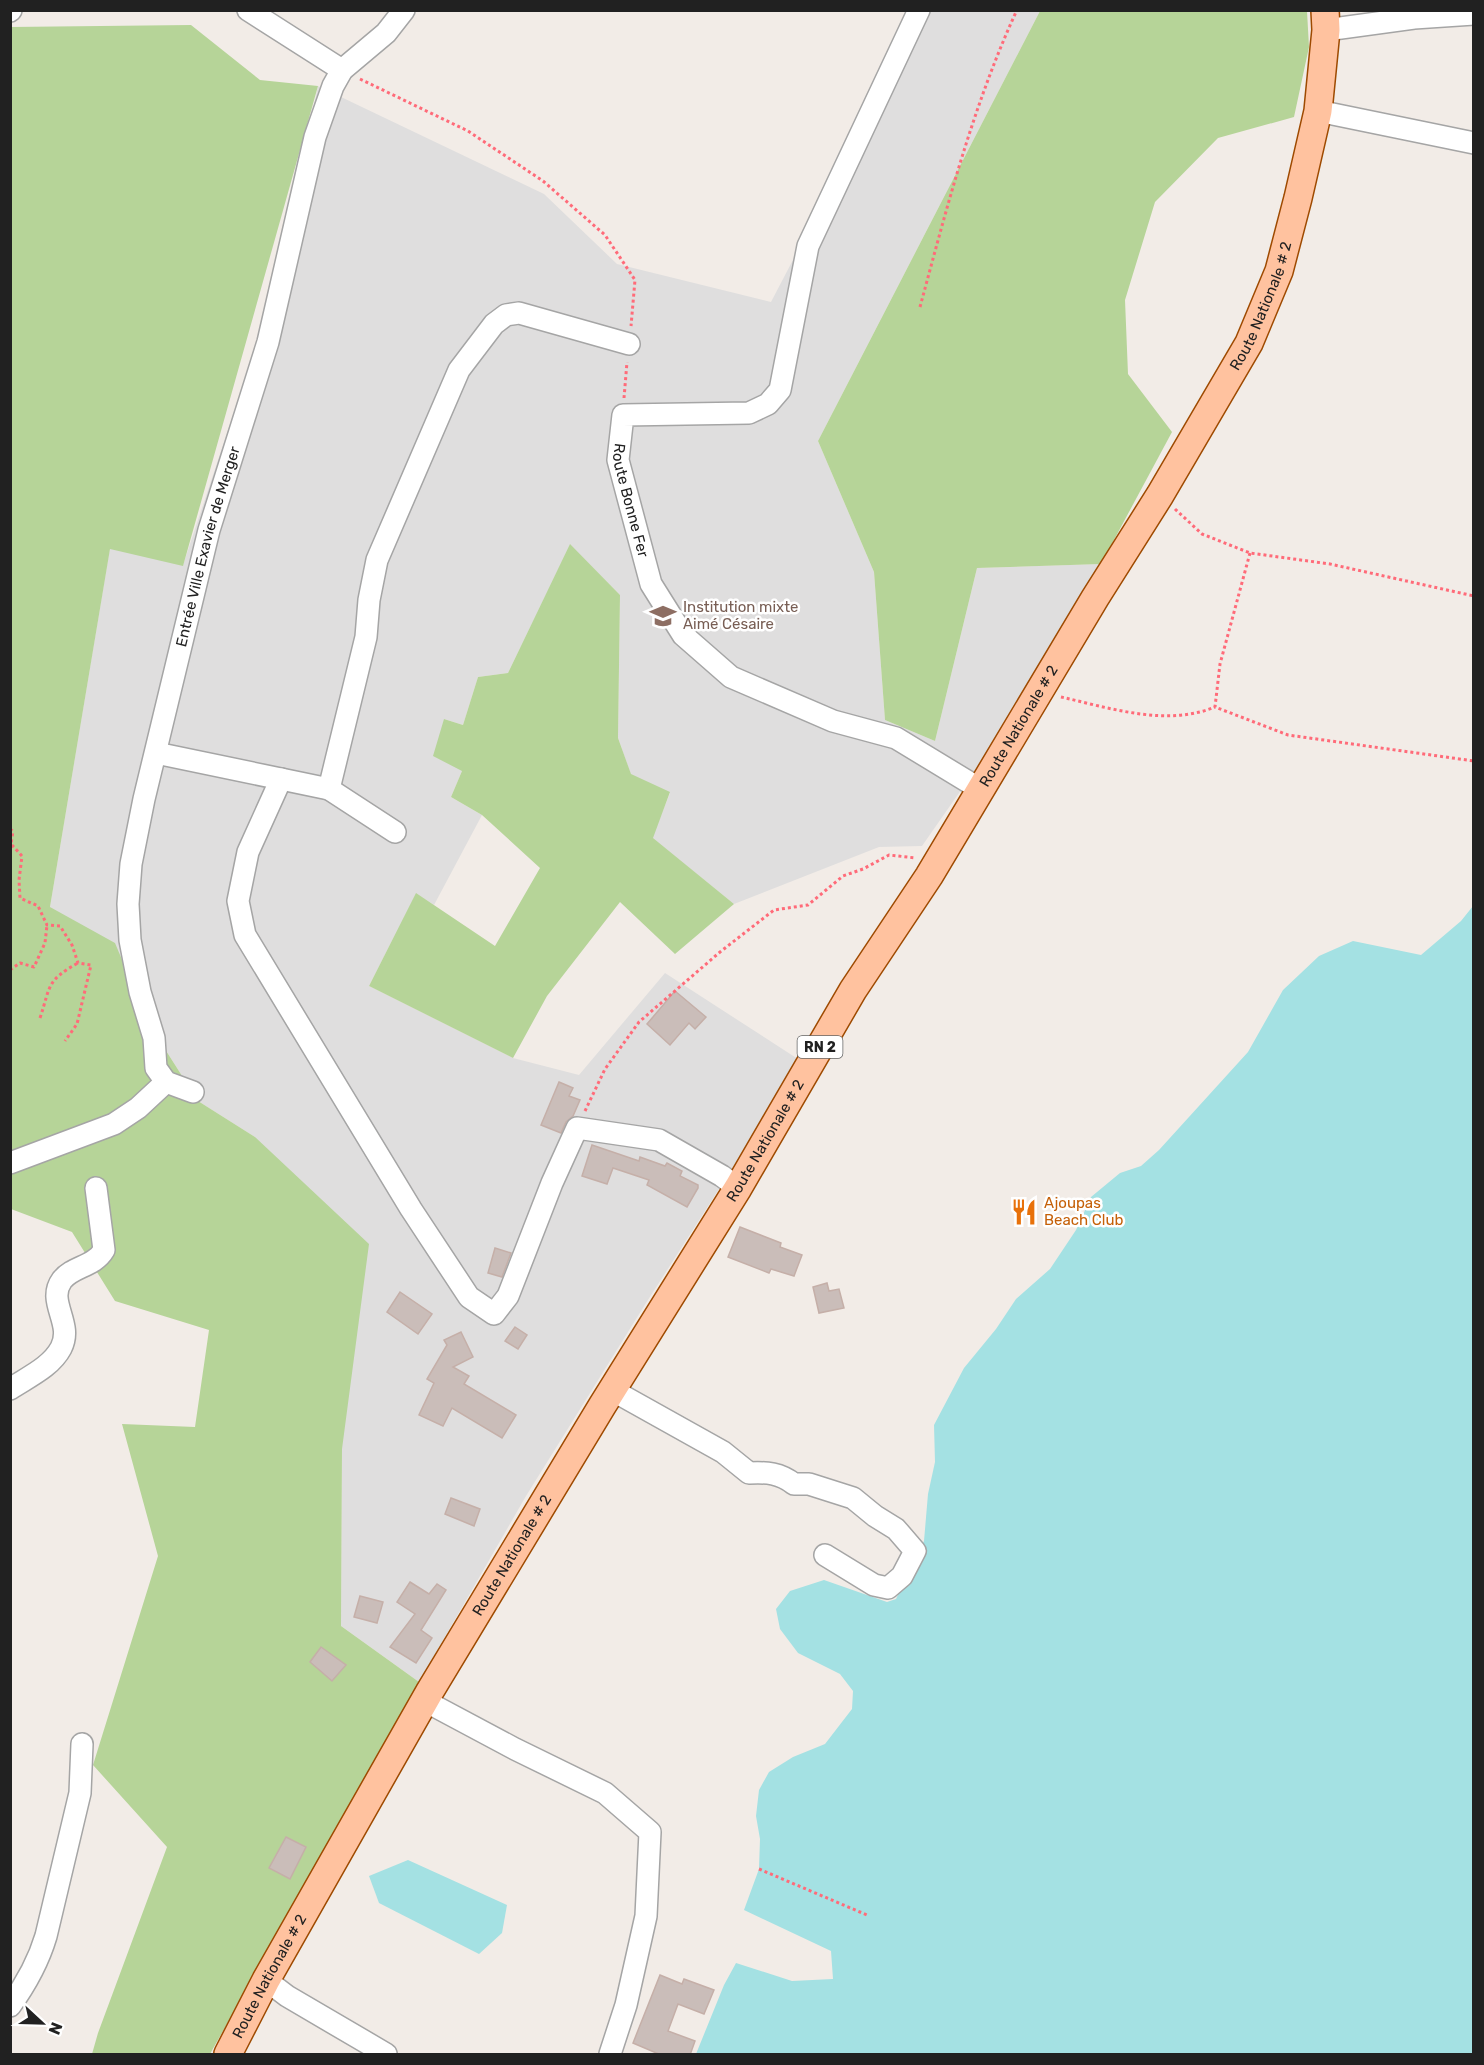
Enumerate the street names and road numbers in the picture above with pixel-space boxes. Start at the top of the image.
street label: Route Nationale # 2 [1226,239,1295,374]
street label: Route Bonne Fer [609,442,653,559]
street label: Entrée Ville Exavier de Merger [172,444,244,649]
street label: Route Nationale # 2 [975,662,1062,790]
road number: RN 2 [798,1036,842,1058]
street label: Route Nationale # 2 [723,1076,808,1205]
street label: Route Nationale # 2 [468,1491,555,1619]
street label: Route Nationale # 2 [229,1911,310,2041]

